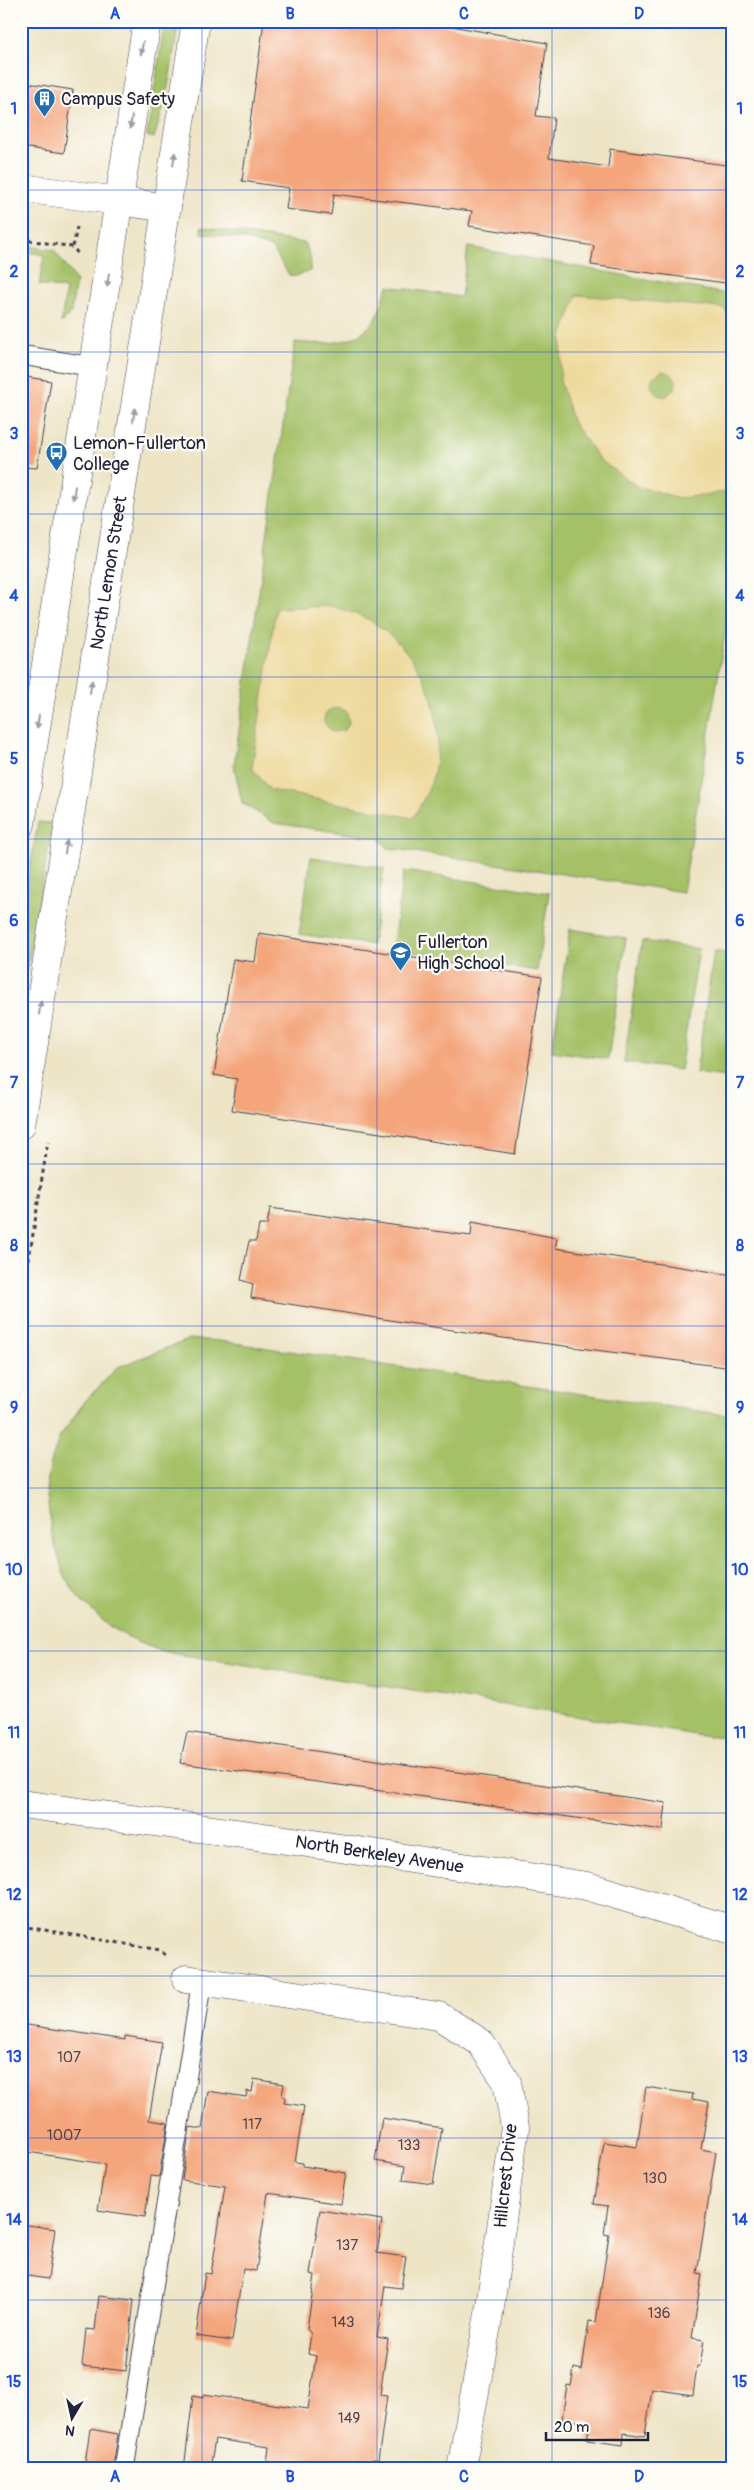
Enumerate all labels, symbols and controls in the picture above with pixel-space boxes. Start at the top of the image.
text: A [110,4,121,24]
text: B [285,4,295,24]
text: C [459,4,469,24]
text: D [634,4,644,24]
one-way arrow [138,40,146,56]
building icon: Campus Safety [33,87,57,118]
place label: Campus Safety [61,88,175,111]
text: 1 [11,99,17,119]
text: 1 [737,99,743,119]
one-way arrow [126,115,134,131]
one-way arrow [171,151,179,167]
text: 2 [10,262,19,282]
text: 2 [736,262,745,282]
one-way arrow [103,273,111,289]
one-way arrow [130,406,138,422]
text: 3 [10,424,19,444]
text: 3 [736,424,745,444]
place label: Lemon-Fullerton College [73,432,206,476]
bus stop icon: Lemon-Fullerton College [45,441,69,472]
one-way arrow [70,485,78,501]
street label: North Lemon Street [85,494,132,651]
text: 4 [9,586,19,606]
text: 4 [735,586,745,606]
one-way arrow [87,678,95,694]
one-way arrow [34,715,42,731]
text: 5 [10,749,19,769]
text: 5 [736,749,745,769]
one-way arrow [62,839,70,855]
text: 6 [9,911,19,931]
text: 6 [735,911,745,931]
place label: Fullerton High School [417,931,505,975]
school or university icon: Fullerton High School [389,940,413,971]
one-way arrow [37,999,45,1015]
text: 7 [10,1073,19,1093]
text: 7 [736,1073,745,1093]
text: 8 [10,1236,18,1256]
text: 8 [736,1236,744,1256]
text: 9 [10,1398,18,1418]
text: 9 [736,1398,744,1418]
text: 10 [5,1560,23,1580]
text: 10 [731,1560,749,1580]
text: 11 [8,1723,20,1743]
text: 11 [734,1723,746,1743]
street label: North Berkeley Avenue [294,1830,465,1878]
text: 12 [6,1885,22,1905]
text: 12 [732,1885,748,1905]
text: 13 [6,2047,22,2067]
text: 13 [732,2047,748,2067]
house number: 107 [57,2048,81,2067]
house number: 117 [242,2115,262,2134]
street label: Hillcrest Drive [489,2123,523,2229]
house number: 1007 [47,2126,81,2145]
house number: 133 [398,2136,420,2155]
house number: 130 [643,2169,667,2188]
text: 14 [6,2210,22,2230]
text: 14 [732,2210,748,2230]
house number: 137 [336,2236,358,2255]
house number: 136 [648,2304,670,2323]
house number: 143 [332,2313,354,2332]
text: 15 [7,2372,22,2392]
text: 15 [733,2372,748,2392]
north arrow [48,2392,98,2442]
house number: 149 [338,2409,360,2428]
scale bar [546,2410,649,2442]
text: 20 m [554,2418,589,2437]
text: N [64,2421,76,2439]
text: A [110,2467,121,2487]
text: B [285,2467,295,2487]
text: C [459,2467,469,2487]
text: D [634,2467,644,2487]

